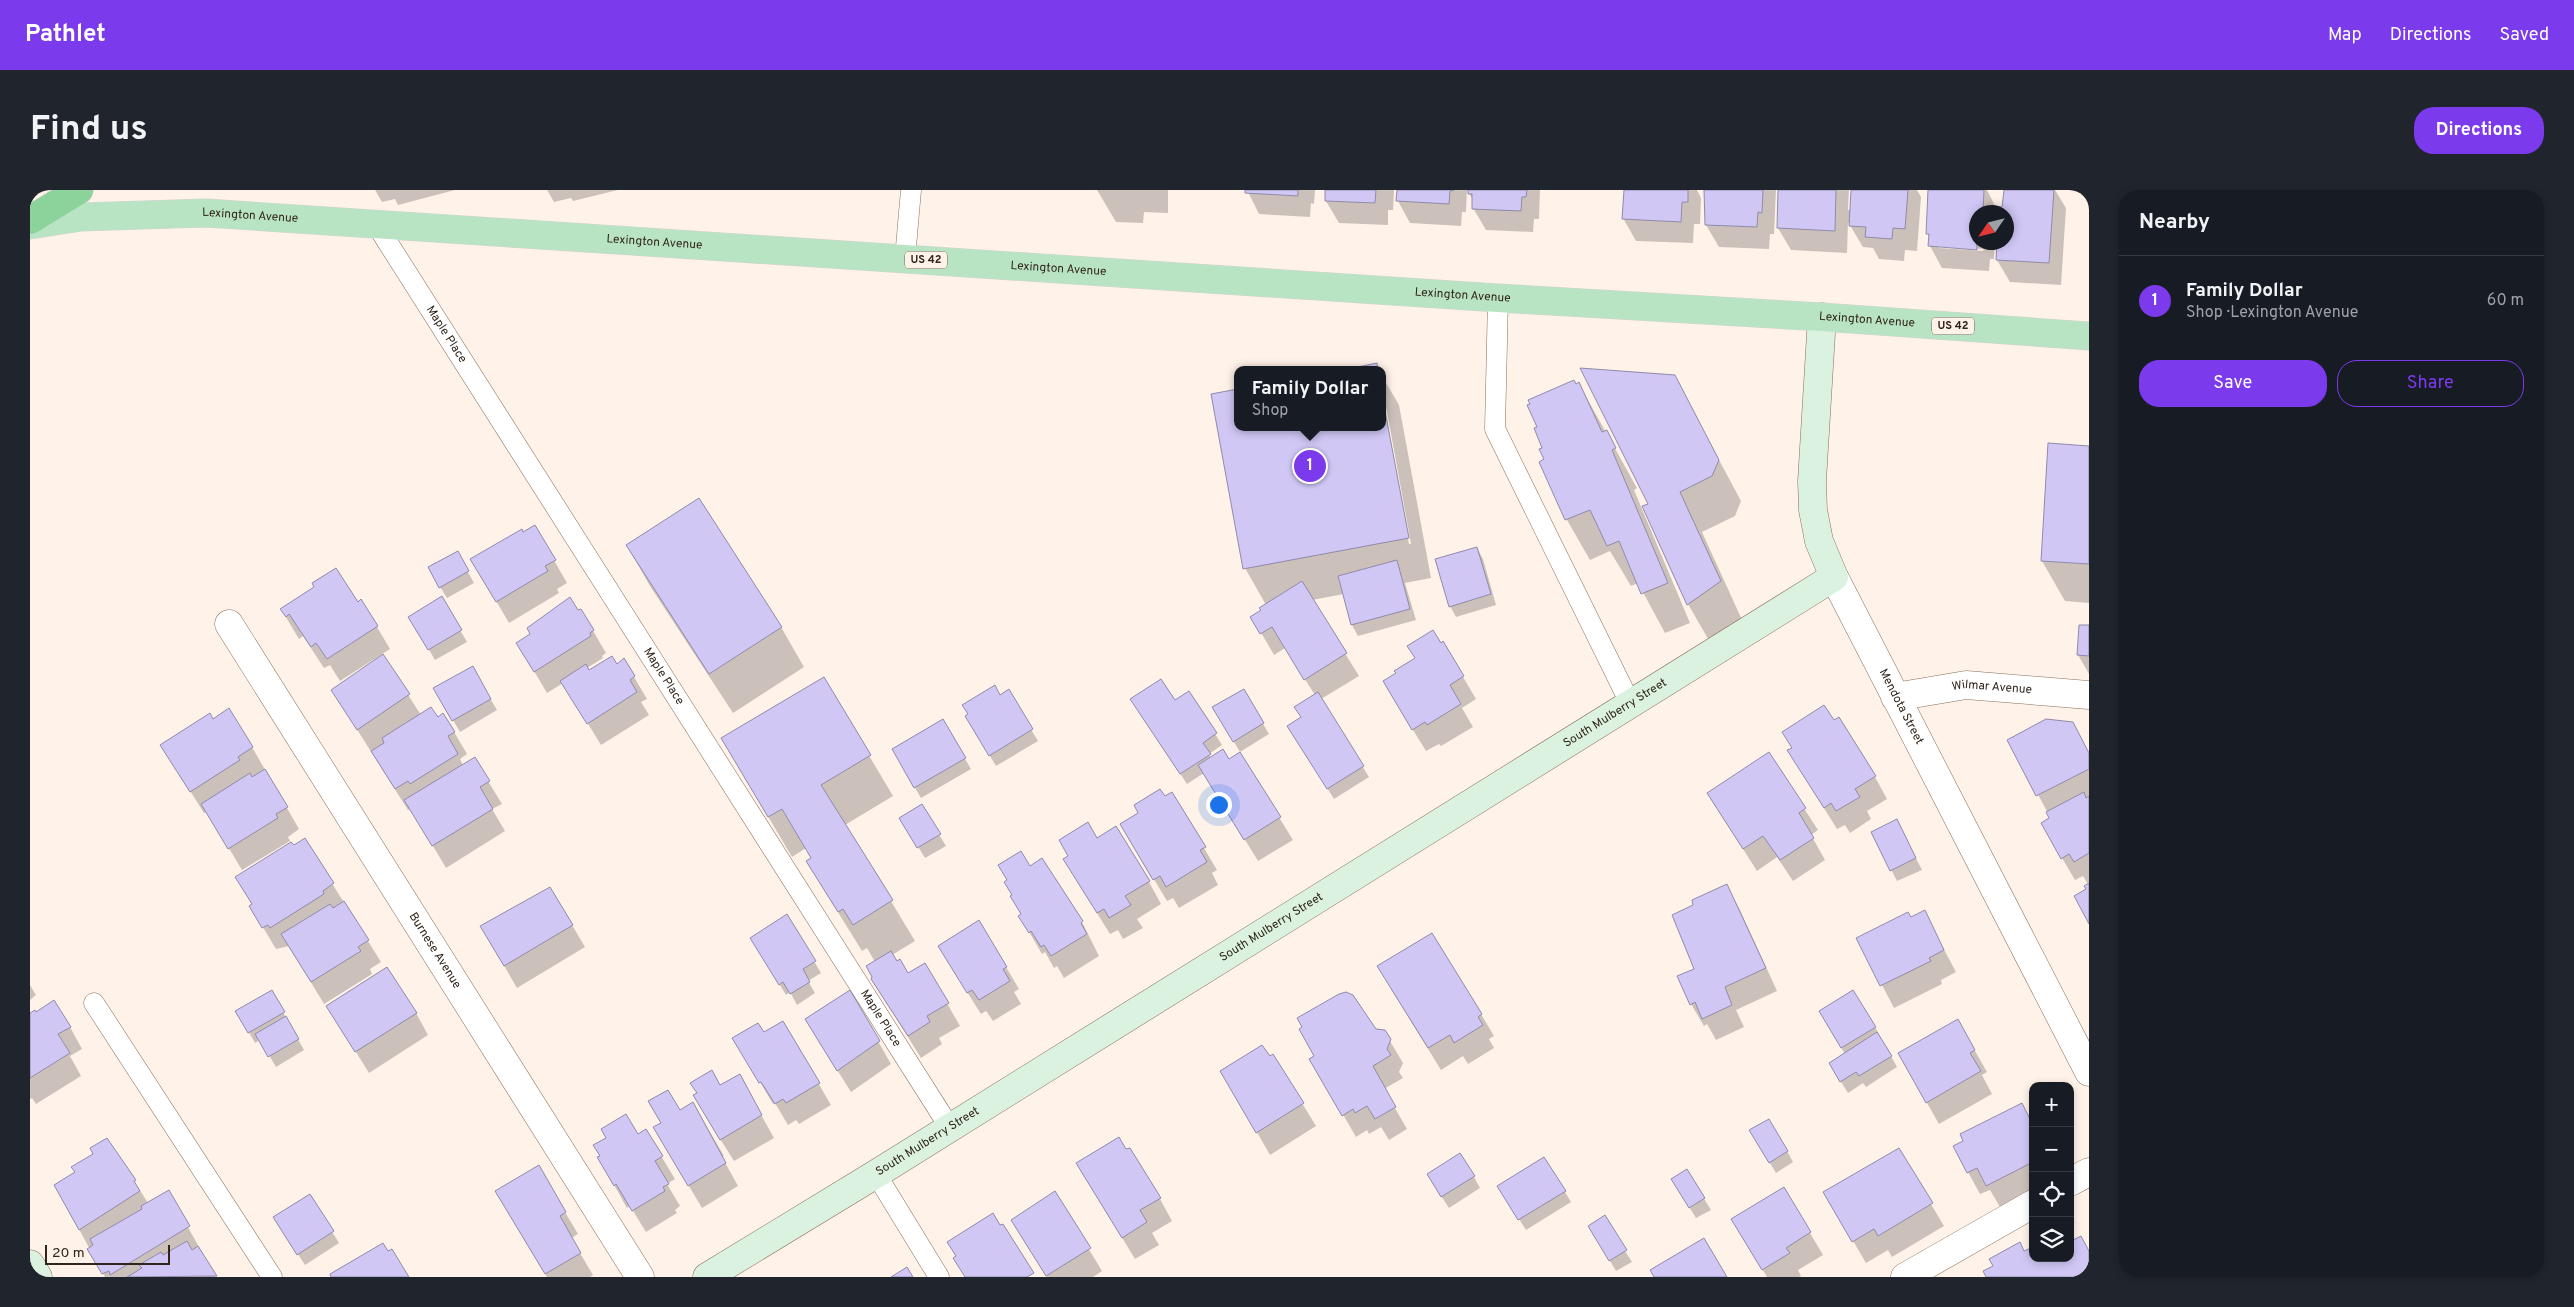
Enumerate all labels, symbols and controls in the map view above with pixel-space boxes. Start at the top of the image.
text: Pathlet [25,20,106,50]
text: Map [2328,24,2362,47]
text: Directions [2390,24,2472,47]
text: Saved [2500,24,2549,47]
button: Directions [2414,107,2544,154]
text: Find us [30,108,148,152]
street label: Lexington Avenue [202,205,299,227]
north arrow [1969,205,2014,250]
text: Nearby [2139,209,2210,236]
street label: Lexington Avenue [606,231,703,254]
road number: US 42 [905,252,947,268]
street label: Lexington Avenue [1010,258,1107,280]
text: Family Dollar [2186,279,2303,303]
street label: Lexington Avenue [1414,285,1511,307]
text: 1 [2152,291,2158,311]
text: 60 m [2487,291,2524,311]
street label: Maple Place [422,303,470,366]
text: Shop · Lexington Avenue [2186,303,2358,323]
street label: Lexington Avenue [1818,309,1915,332]
road number: US 42 [1932,318,1974,334]
button: Save [2139,360,2327,407]
button: Share [2337,360,2524,407]
popup [1234,366,1386,431]
text: Family Dollar [1252,377,1368,401]
text: Shop [1252,401,1288,421]
pin: 1 [1294,447,1326,485]
street label: Maple Place [639,645,687,708]
street label: Mendota Street [1875,666,1927,747]
street label: South Mulberry Street [1561,675,1670,752]
street label: Wilmar Avenue [1951,677,2033,698]
your location [1206,792,1232,818]
street label: South Mulberry Street [1217,889,1326,966]
street label: Burnese Avenue [405,910,465,992]
street label: Maple Place [856,987,905,1050]
map controls [2029,1082,2074,1262]
button: + [2029,1082,2074,1127]
street label: South Mulberry Street [873,1103,983,1180]
button: − [2029,1127,2074,1172]
button: locate [2029,1172,2074,1217]
button: layers [2029,1217,2074,1262]
scale bar [45,1242,170,1265]
text: 20 m [52,1245,85,1262]

